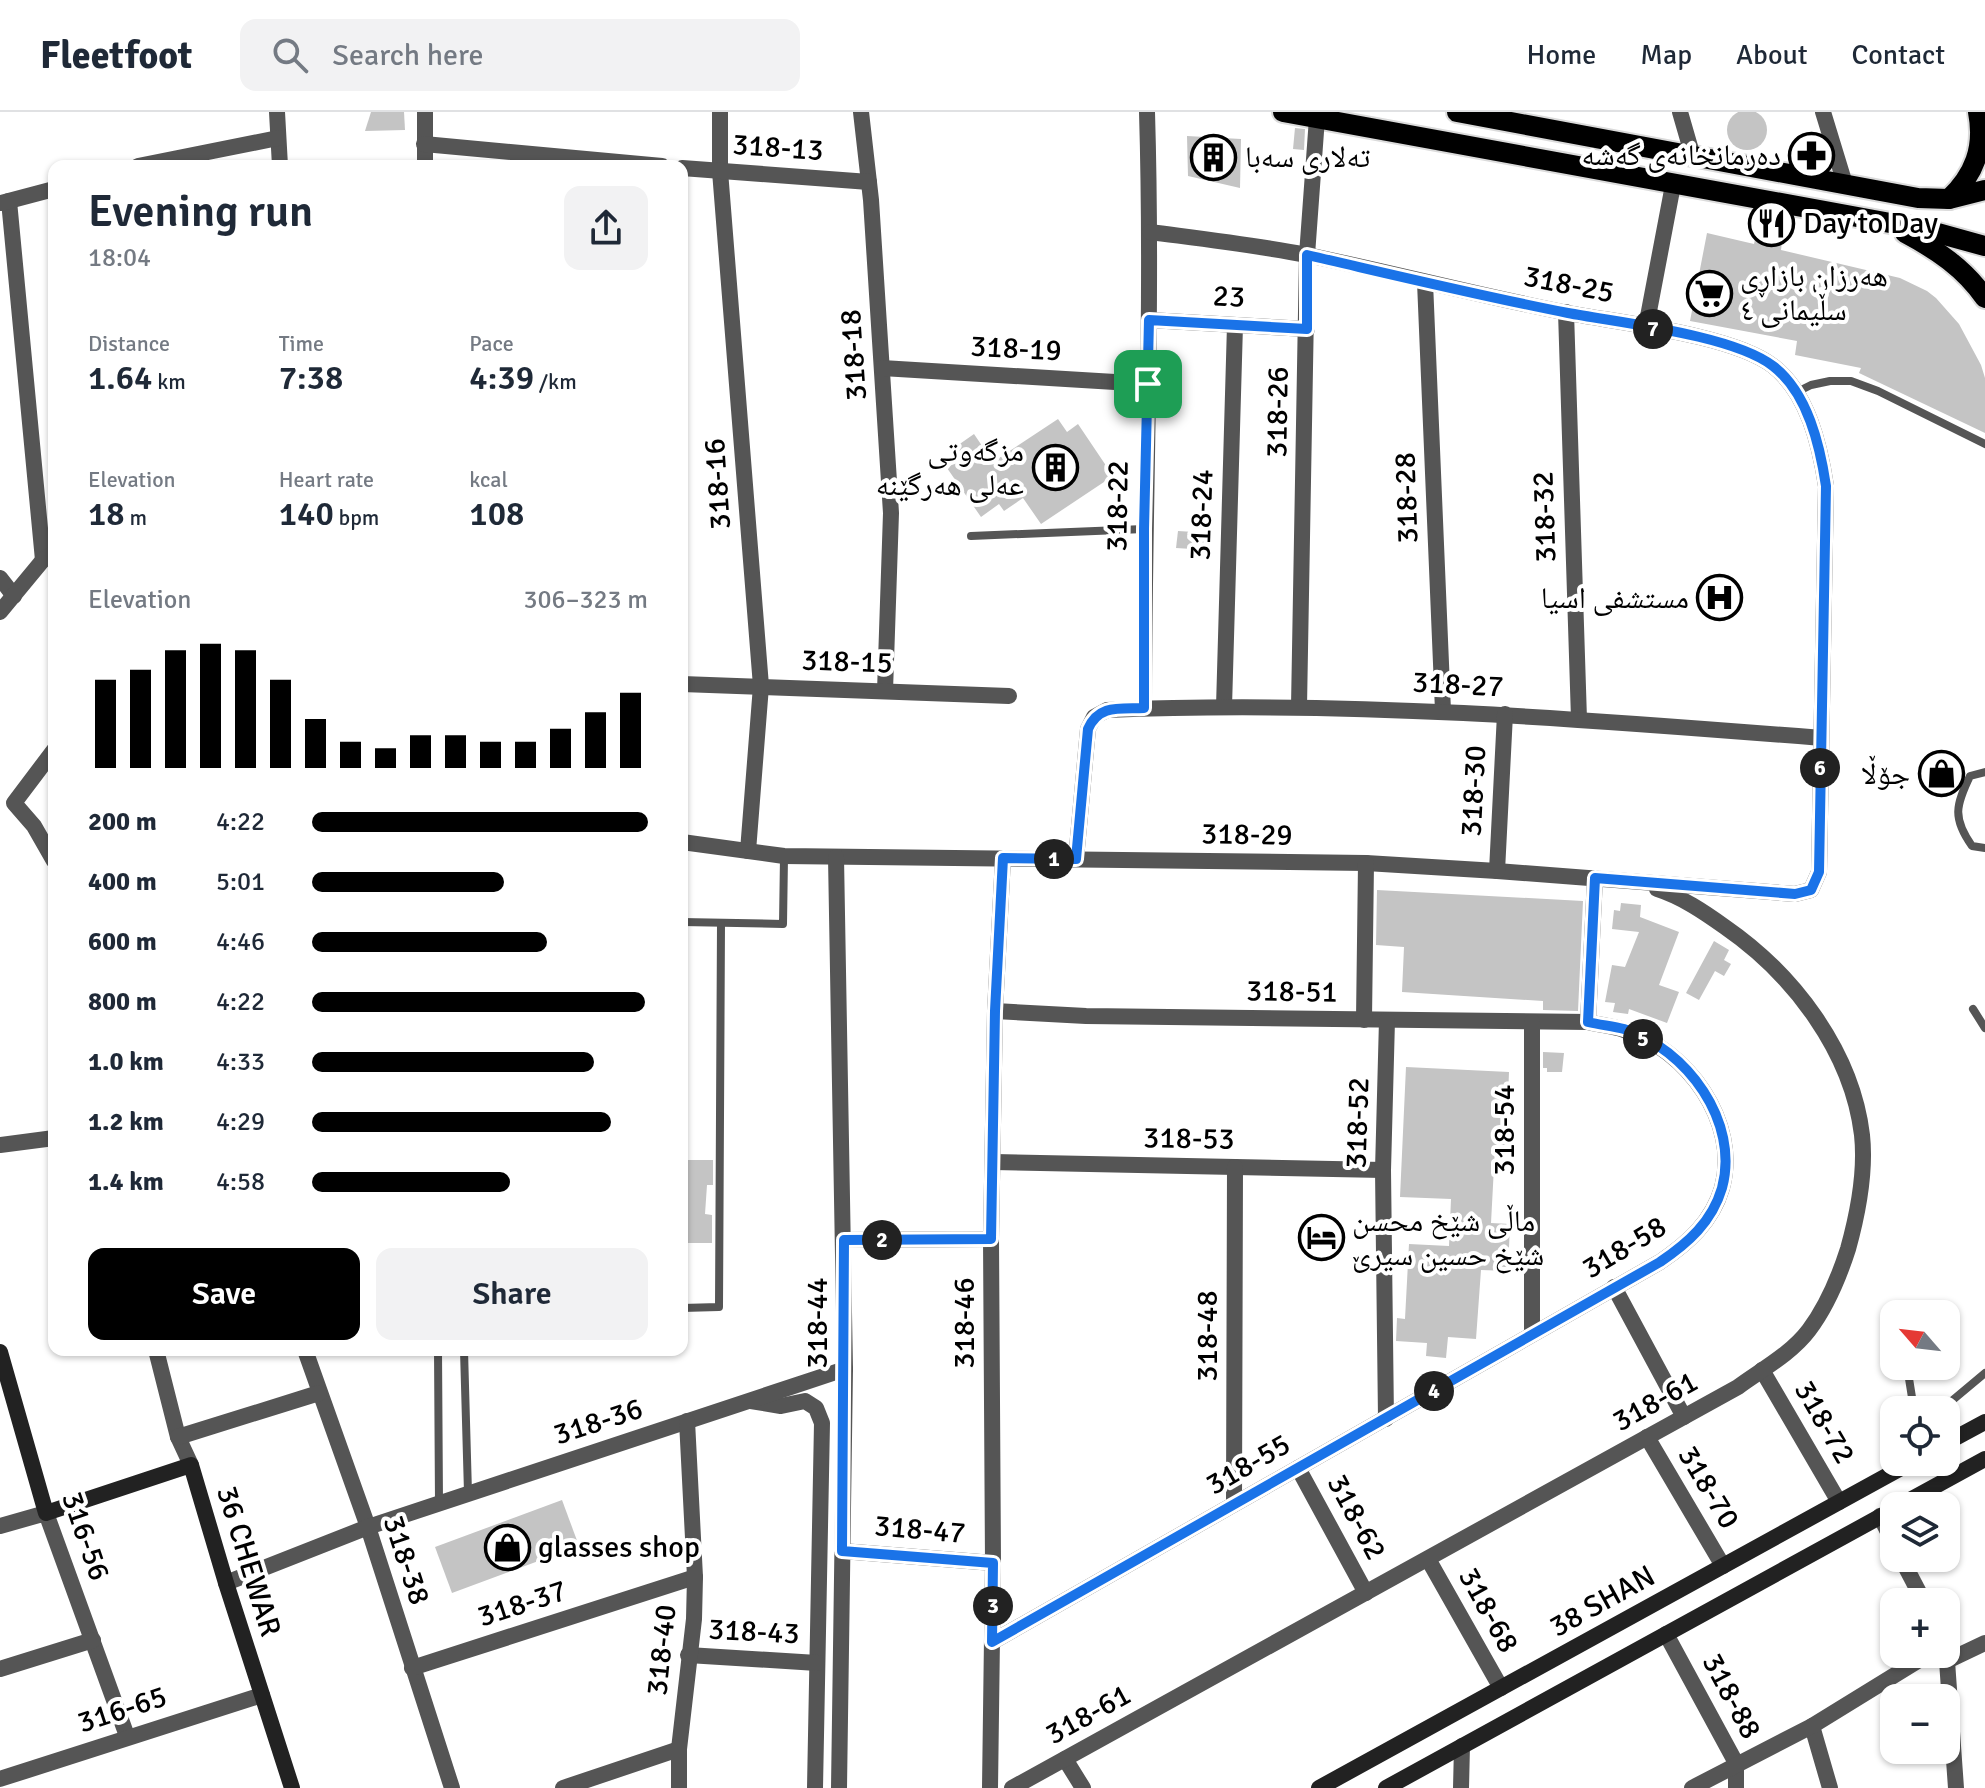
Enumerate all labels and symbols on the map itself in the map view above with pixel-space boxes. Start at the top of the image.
street label: 318-13 [731,126,825,169]
pharmacy icon: دەرمانخانەی گەشە [1788,131,1836,179]
building icon: تەلاری سەبا [1190,133,1238,181]
place label: دەرمانخانەی گەشە [1581,137,1781,174]
place label: تەلاری سەبا [1245,139,1370,176]
restaurant icon: Day to Day [1748,199,1796,247]
place label: Day to Day [1803,205,1938,242]
street label: 318-25 [1520,258,1617,311]
place label: هەرزان بازاڕی سڵیمانی ٤ [1740,258,1888,329]
supermarket icon: هەرزان بازاڕی سڵیمانی ٤ [1685,269,1733,317]
street label: 23 [1212,277,1246,316]
street label: 318-18 [832,308,875,402]
pin: 7 [1633,309,1673,349]
street label: 318-19 [969,328,1063,369]
pin [1114,350,1182,418]
street label: 318-26 [1258,366,1297,458]
place label: مزگەوتی عەلی هەرگێنە [876,433,1024,504]
street label: 318-16 [696,437,739,531]
building icon: مزگەوتی عەلی هەرگێنە [1031,444,1079,492]
street label: 318-28 [1386,452,1427,544]
street label: 318-22 [1098,460,1137,552]
street label: 318-24 [1181,469,1222,561]
street label: 318-32 [1524,471,1565,563]
hospital icon: مستشفى اسيا [1696,574,1744,622]
place label: مستشفى اسيا [1541,580,1689,617]
street label: 318-15 [801,641,893,682]
street label: 318-27 [1411,664,1505,705]
street label: 318-30 [1453,744,1494,838]
pin: 6 [1800,748,1840,788]
shop icon: جۆڵا [1917,750,1965,798]
place label: جۆڵا [1861,755,1910,793]
street label: 318-29 [1201,815,1293,854]
pin: 1 [1034,839,1074,879]
street label: 318-51 [1246,972,1338,1011]
pin: 5 [1623,1019,1663,1059]
street label: 318-52 [1337,1077,1378,1169]
street label: 318-54 [1486,1084,1523,1176]
street label: 318-53 [1143,1119,1235,1158]
place label: ماڵی شێخ محسن شێخ حسین سیرێ [1352,1203,1544,1274]
street label: 318-58 [1576,1208,1673,1287]
hotel icon: ماڵی شێخ محسن شێخ حسین سیرێ [1297,1214,1345,1262]
pin: 2 [862,1220,902,1260]
street label: 318-44 [799,1277,836,1369]
street label: 318-46 [946,1277,983,1369]
street label: 318-48 [1189,1290,1226,1382]
north arrow [1880,1300,1960,1380]
street label: 318-61 [1606,1363,1704,1440]
pin: 4 [1414,1371,1454,1411]
street label: 318-72 [1786,1374,1863,1471]
street label: 318-36 [549,1390,647,1453]
street label: 318-55 [1199,1426,1297,1503]
street label: 318-70 [1669,1439,1748,1535]
street label: 318-62 [1319,1468,1394,1566]
street label: 36 CHEWAR [208,1481,289,1641]
street label: 316-56 [53,1487,118,1585]
street label: 318-47 [873,1507,967,1552]
street label: 318-38 [375,1511,438,1609]
shop icon: glasses shop [483,1523,531,1571]
place label: glasses shop [538,1529,700,1566]
street label: 38 SHAN [1543,1557,1661,1645]
street label: 318-68 [1450,1561,1527,1659]
street label: 318-37 [473,1572,571,1635]
pin: 3 [973,1586,1013,1626]
street label: 318-40 [638,1603,685,1697]
street label: 318-43 [707,1611,801,1652]
street label: 318-88 [1694,1647,1769,1745]
street label: 318-61 [1039,1676,1137,1753]
street label: 316-65 [73,1678,171,1741]

